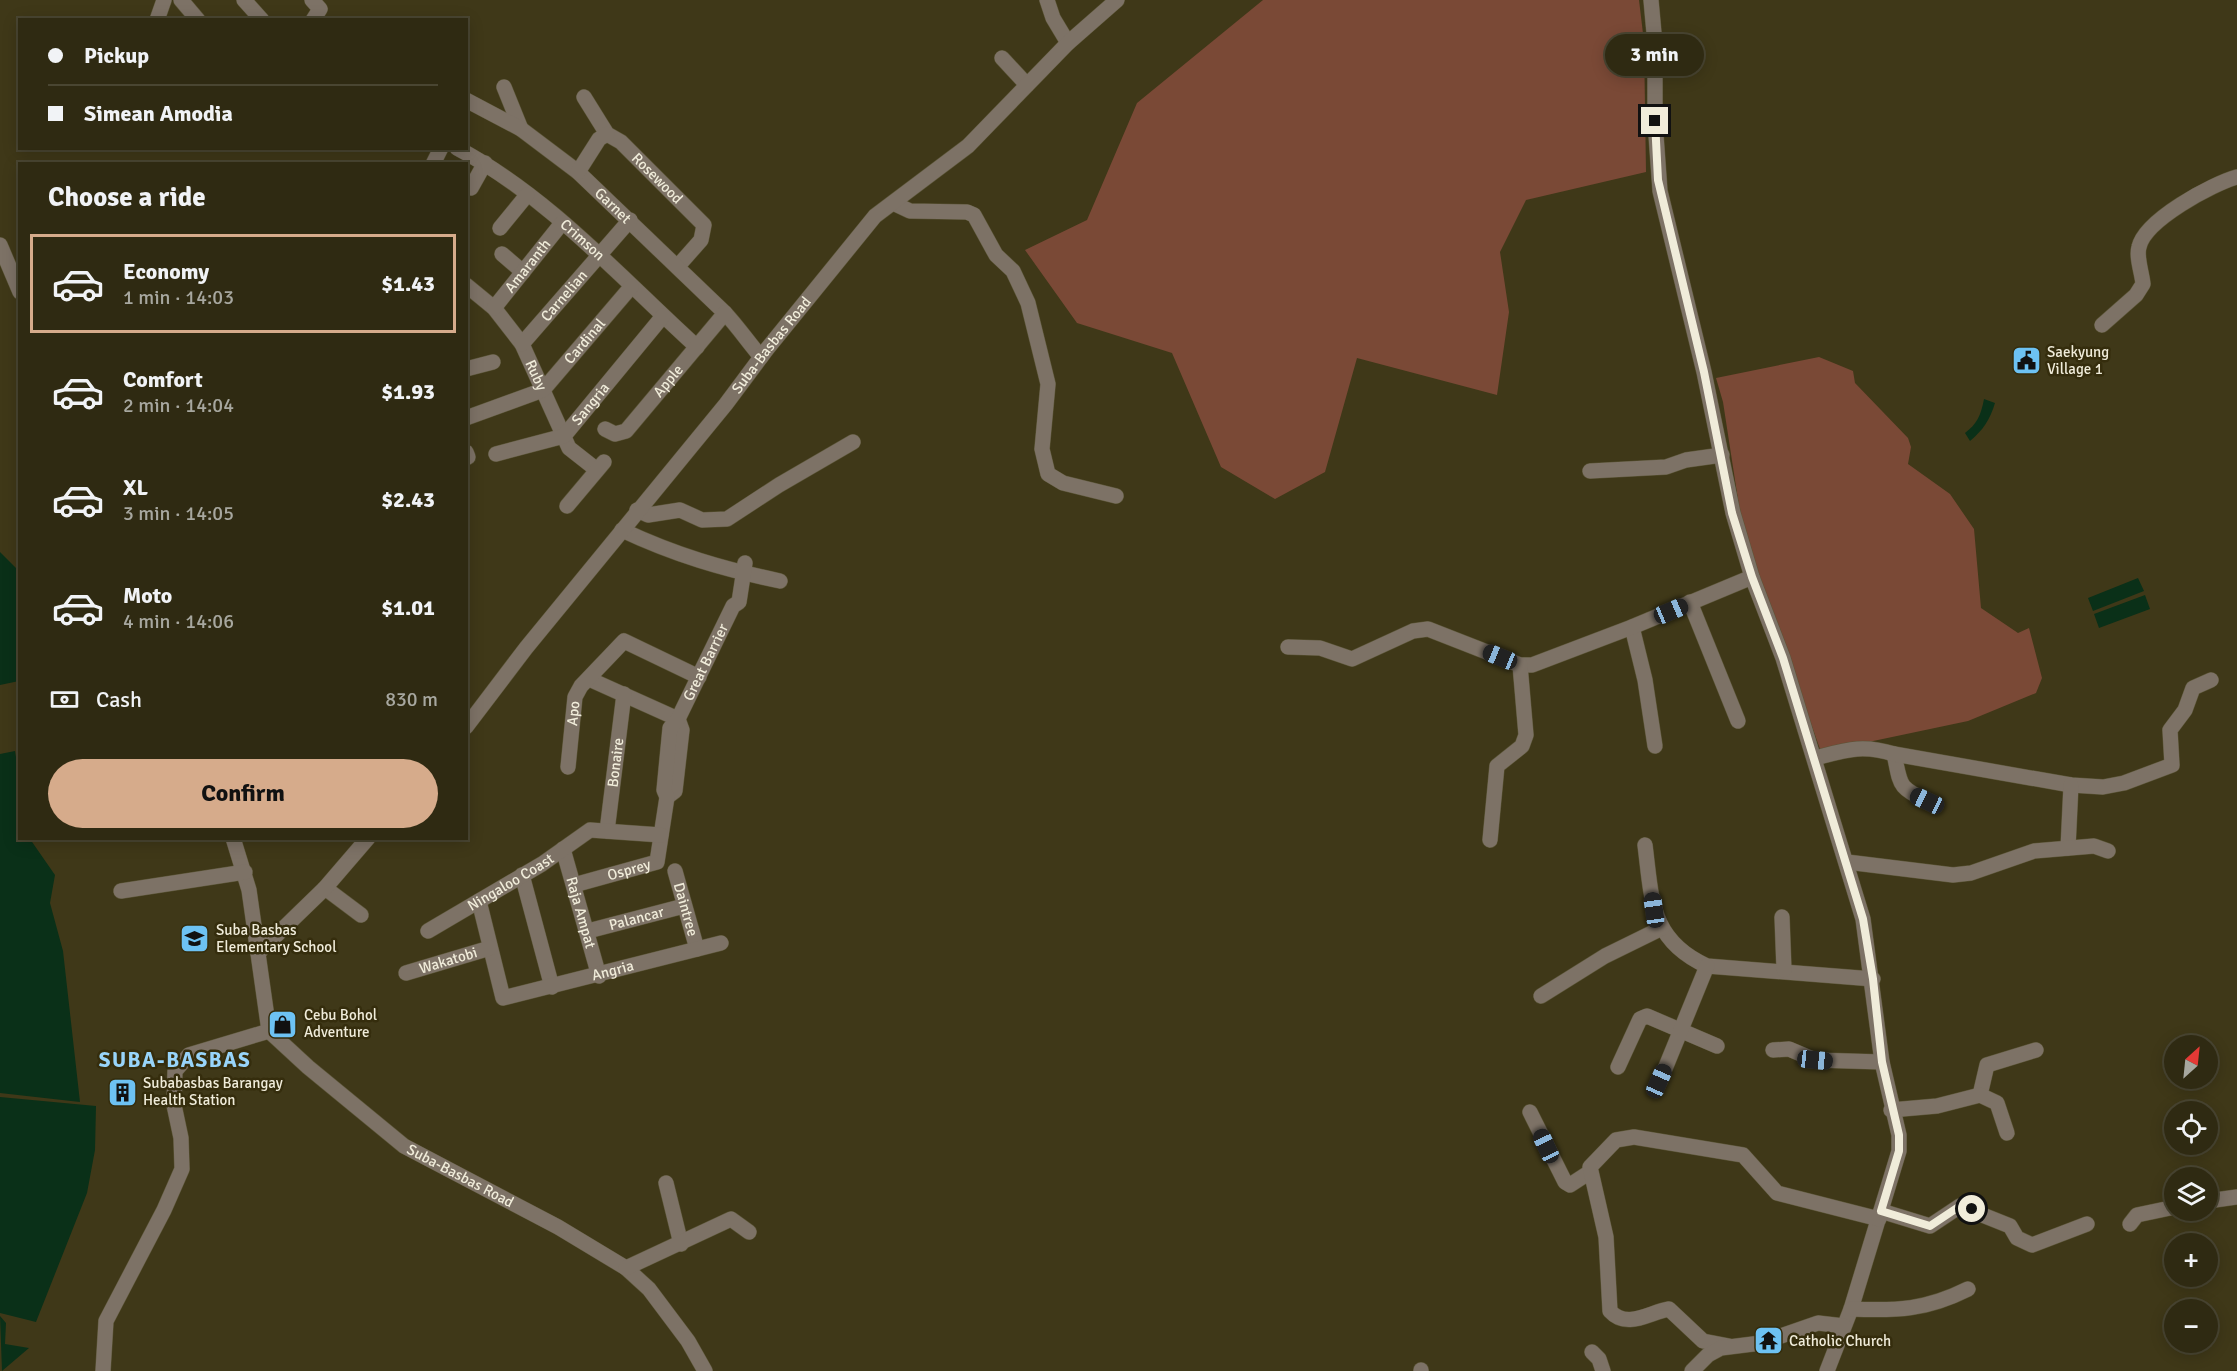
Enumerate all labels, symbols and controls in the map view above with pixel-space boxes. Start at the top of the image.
callout: 3 min [1606,34,1704,76]
text: Pickup [84,42,149,69]
text: 3 min [1630,42,1679,67]
text: Simean Amodia [84,100,233,127]
route end [1641,107,1668,134]
street label: Rosewood [628,149,687,208]
text: Choose a ride [48,181,206,214]
street label: Garnet [591,184,635,227]
street label: Crimson [557,215,609,264]
street label: Amaranth [501,235,555,296]
icon: car [51,257,105,311]
text: Economy [123,258,209,285]
street label: Carnelian [537,266,591,325]
text: $1.43 [381,270,435,297]
text: 1 min · 14:03 [123,285,234,310]
street label: Suba-Basbas Road [728,293,815,397]
street label: Cardinal [560,315,609,368]
place label: Saekyung Village 1 [2047,343,2109,378]
public building icon: Saekyung Village 1 [2010,345,2042,377]
street label: Ruby [521,357,551,393]
street label: Apple [649,361,687,401]
icon: car [51,365,105,419]
text: Comfort [123,366,203,393]
text: $1.93 [381,378,435,405]
street label: Sangria [568,379,613,429]
text: 2 min · 14:04 [123,393,234,418]
icon: car [51,473,105,527]
text: XL [123,474,148,501]
text: $2.43 [381,486,435,513]
text: 3 min · 14:05 [123,501,234,526]
icon: car [51,581,105,635]
text: Moto [123,582,172,609]
text: $1.01 [381,594,435,621]
car [1651,596,1691,626]
text: 4 min · 14:06 [123,609,234,634]
street label: Great Barrier [679,620,732,704]
car [1480,642,1520,672]
icon: cash [48,683,81,716]
text: Cash [96,686,142,713]
text: 830 m [385,687,438,712]
street label: Apo [563,700,584,727]
street label: Bonaire [604,737,627,788]
button: Confirm [48,759,438,828]
car [1907,785,1947,817]
street label: Ningaloo Coast [464,849,557,915]
street label: Osprey [605,855,653,884]
street label: Raja Ampat [562,875,600,950]
street label: Daintree [670,881,702,938]
car [1643,891,1665,929]
street label: Palancar [607,902,666,934]
place label: Suba Basbas Elementary School [216,921,337,956]
school or university icon: Suba Basbas Elementary School [179,923,211,955]
street label: Wakatobi [417,943,479,978]
street label: Angria [590,956,636,984]
place label: Cebu Bohol Adventure [304,1006,377,1041]
shop icon: Cebu Bohol Adventure [267,1008,299,1040]
north arrow [2164,1035,2218,1089]
map controls [2164,1035,2218,1353]
district label: SUBA-BASBAS [99,1047,251,1073]
car [1796,1049,1834,1071]
car [1643,1061,1675,1101]
place label: Subabasbas Barangay Health Station [143,1074,283,1109]
building icon: Subabasbas Barangay Health Station [106,1076,138,1108]
button: locate [2164,1101,2218,1155]
car [1530,1126,1562,1166]
street label: Suba-Basbas Road [404,1140,517,1211]
button: layers [2164,1167,2218,1221]
route start [1958,1195,1985,1222]
button: + [2164,1233,2218,1287]
button: − [2164,1299,2218,1353]
temple icon: Catholic Church [1752,1325,1784,1357]
place label: Catholic Church [1789,1332,1891,1350]

